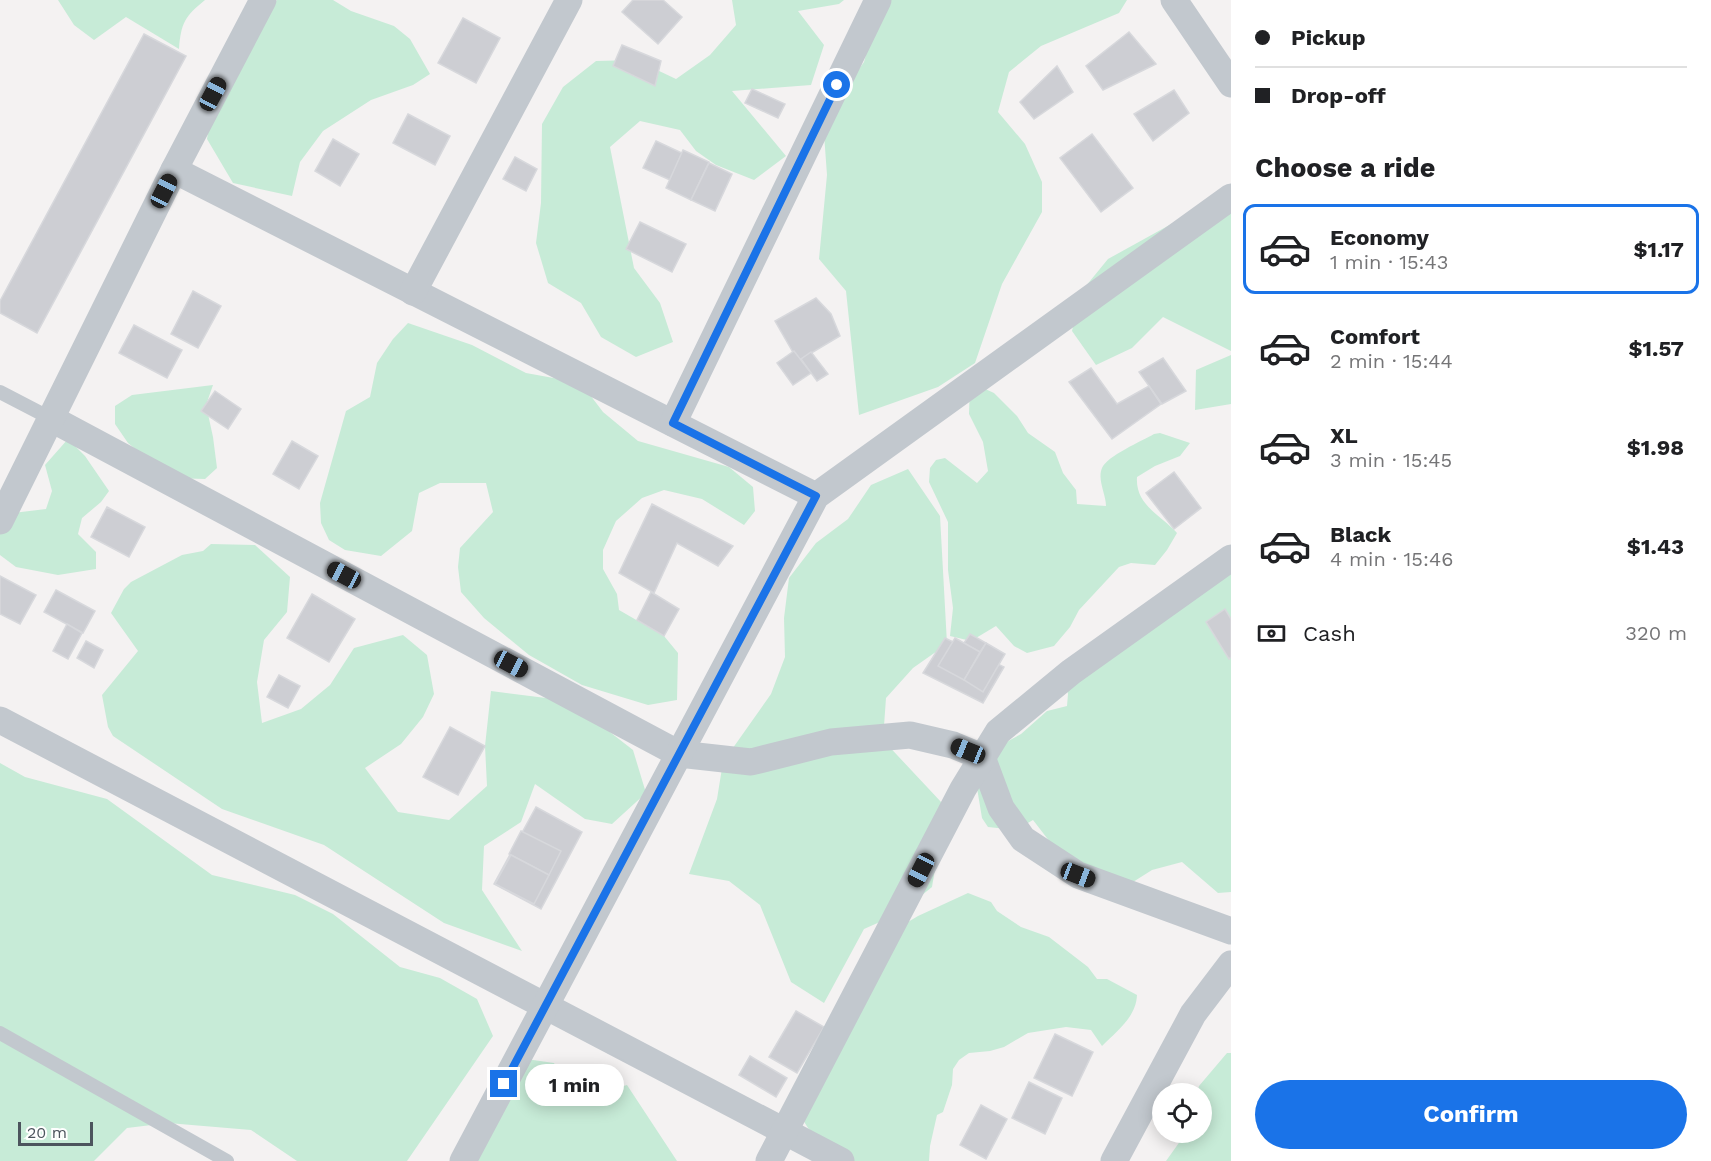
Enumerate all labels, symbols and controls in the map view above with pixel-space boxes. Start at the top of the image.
text: Pickup [1291,25,1366,50]
route start [823,71,850,98]
car [197,74,229,114]
text: Drop-off [1291,83,1386,108]
text: Choose a ride [1255,152,1435,184]
car [148,171,180,211]
icon: car [1258,222,1312,276]
text: Economy [1330,225,1429,250]
text: $1.17 [1633,237,1684,262]
text: 1 min · 15:43 [1330,250,1448,274]
icon: car [1258,321,1312,375]
text: Comfort [1330,324,1420,349]
text: $1.57 [1628,336,1684,361]
text: 2 min · 15:44 [1330,349,1453,373]
icon: car [1258,420,1312,474]
text: XL [1330,423,1358,448]
text: $1.98 [1627,435,1684,460]
text: 3 min · 15:45 [1330,448,1452,472]
icon: car [1258,519,1312,573]
text: Black [1330,522,1391,547]
text: $1.43 [1627,534,1684,559]
text: 4 min · 15:46 [1330,547,1453,571]
car [324,559,364,591]
icon: cash [1255,617,1288,650]
text: Cash [1303,621,1356,646]
text: 320 m [1625,621,1687,645]
car [491,648,531,680]
car [948,736,988,766]
car [905,850,937,890]
car [1058,860,1098,890]
callout: 1 min [525,1063,624,1105]
route end [490,1070,517,1097]
text: 1 min [549,1073,600,1097]
button: Confirm [1255,1080,1687,1149]
map controls [1152,1083,1212,1143]
button: locate [1152,1083,1212,1143]
scale bar [18,1119,93,1146]
text: 20 m [27,1123,67,1142]

